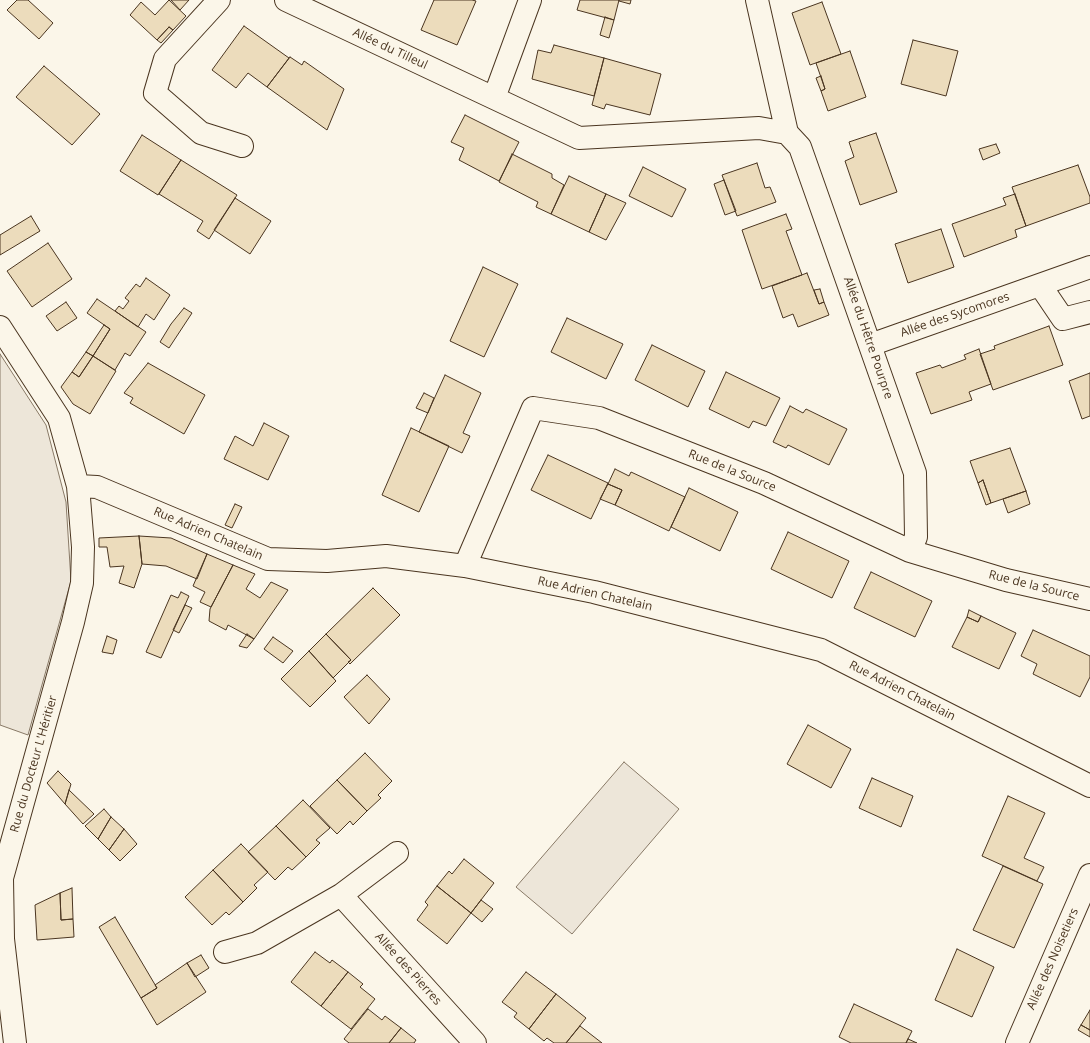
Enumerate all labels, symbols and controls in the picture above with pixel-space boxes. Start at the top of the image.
street label: Allée du Tilleul [350,25,430,73]
street label: Allée du Hêtre Pourpre [840,275,896,401]
street label: Allée des Sycomores [899,290,1011,340]
street label: Rue de la Source [686,447,778,495]
street label: Rue Adrien Chatelain [151,504,265,564]
street label: Rue de la Source [987,568,1081,604]
street label: Rue Adrien Chatelain [536,574,654,614]
street label: Rue Adrien Chatelain [846,658,958,724]
street label: Rue du Docteur L'Héritier [8,694,60,834]
street label: Allée des Noisetiers [1024,906,1082,1012]
street label: Allée des Pierres [372,930,444,1008]

